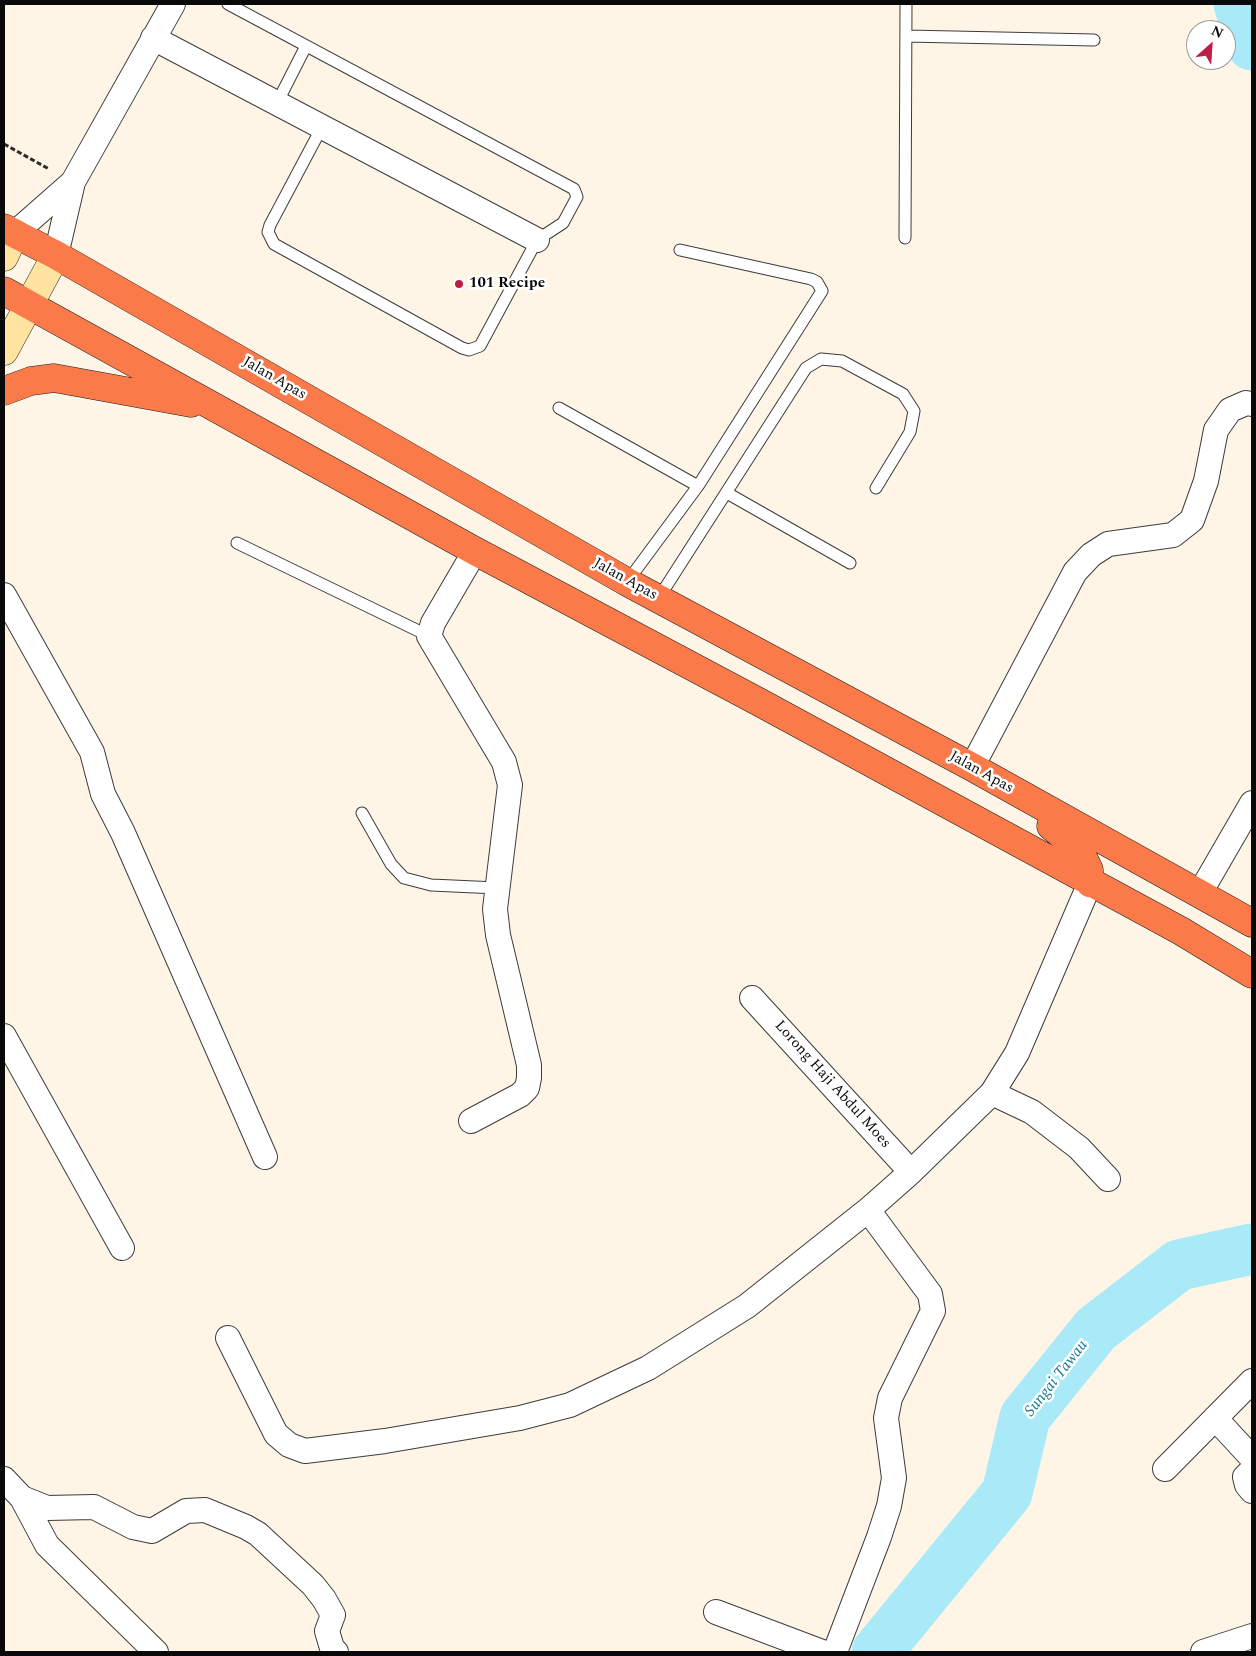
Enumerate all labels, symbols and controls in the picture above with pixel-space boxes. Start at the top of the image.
north arrow [1186,20,1236,70]
text: N [1208,20,1227,44]
place label: 101 Recipe [469,275,545,293]
marker: 101 Recipe [453,278,465,290]
street label: Jalan Apas [239,354,309,404]
street label: Jalan Apas [590,555,660,605]
street label: Jalan Apas [946,748,1016,798]
street label: Lorong Haji Abdul Moes [770,1017,894,1153]
water label: Sungai Tawau [1021,1337,1093,1421]

